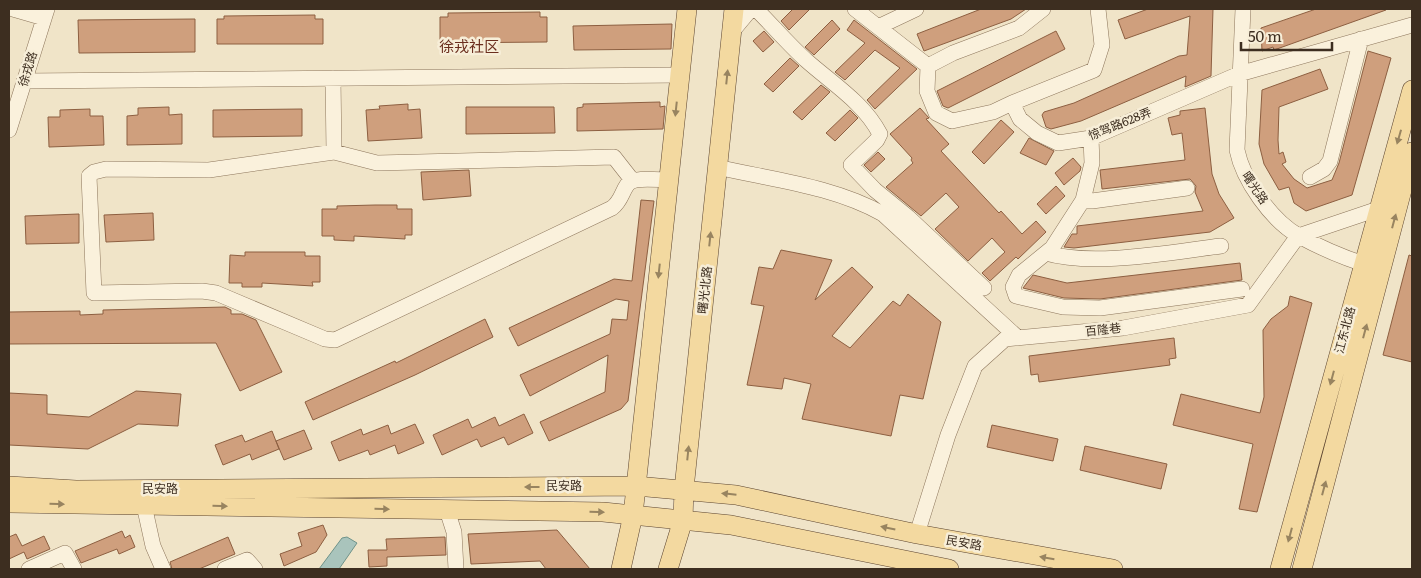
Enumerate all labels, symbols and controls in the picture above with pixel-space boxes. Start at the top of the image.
scale bar [1241,20,1332,52]
text: 50 m [1248,24,1282,47]
district label: 徐戎社区 [439,34,499,57]
street label: 徐戎路 [13,49,41,89]
one-way arrow [723,69,731,85]
one-way arrow [672,102,680,118]
street label: 惊驾路628弄 [1085,102,1154,144]
one-way arrow [1394,130,1402,145]
street label: 曙光路 [1238,167,1273,207]
one-way arrow [1390,214,1398,229]
one-way arrow [706,231,714,247]
one-way arrow [655,263,663,279]
street label: 曙光北路 [693,265,715,315]
street label: 江东北路 [1329,304,1359,355]
street label: 百隆巷 [1084,318,1122,340]
one-way arrow [1361,324,1369,339]
one-way arrow [1328,371,1336,386]
one-way arrow [684,445,692,461]
street label: 民安路 [546,476,582,494]
street label: 民安路 [142,479,178,497]
one-way arrow [1320,481,1328,496]
one-way arrow [523,483,539,491]
one-way arrow [720,490,736,498]
one-way arrow [50,500,66,508]
one-way arrow [212,503,228,511]
one-way arrow [375,505,391,513]
one-way arrow [590,509,606,517]
one-way arrow [880,524,895,532]
one-way arrow [1285,528,1293,543]
street label: 民安路 [945,530,983,554]
one-way arrow [1039,553,1055,561]

